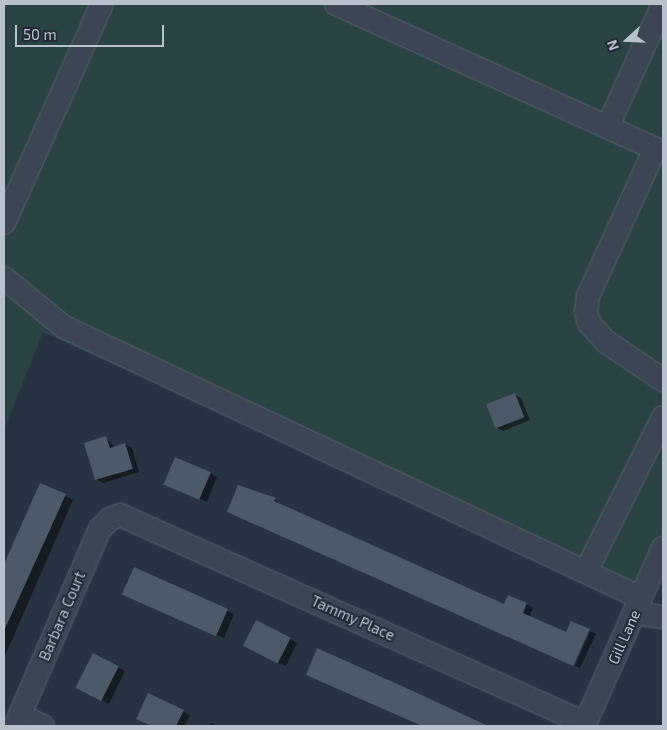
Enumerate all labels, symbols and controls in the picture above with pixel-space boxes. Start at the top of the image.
scale bar [18,15,166,47]
north arrow [602,15,652,65]
text: 50 m [23,25,57,43]
text: N [603,38,622,53]
street label: Barbara Court [35,569,89,663]
street label: Tammy Place [308,591,398,645]
street label: Gill Lane [604,607,644,667]

